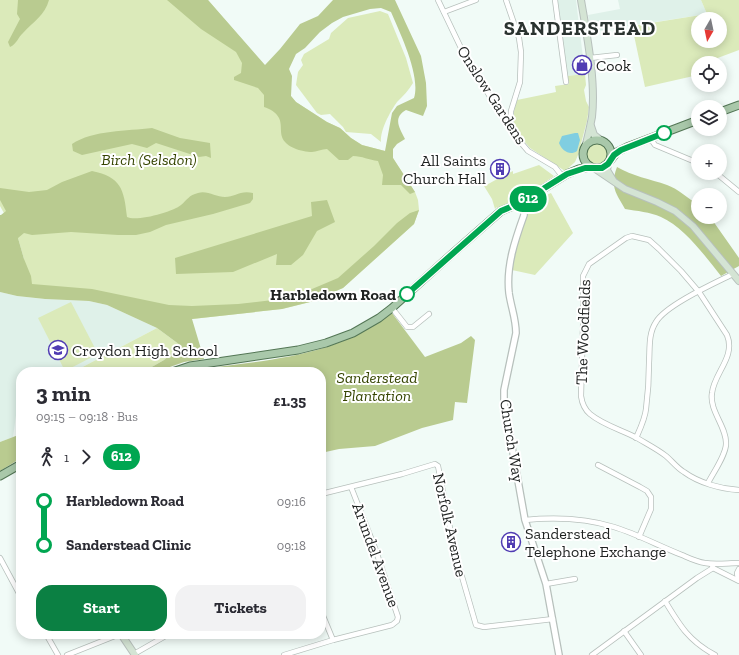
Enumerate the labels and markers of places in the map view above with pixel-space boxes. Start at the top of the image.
shop icon: Cook [571,54,593,76]
place label: Cook [596,56,632,75]
unlabelled marker [656,125,672,141]
place label: All Saints Church Hall [403,151,486,188]
building icon: All Saints Church Hall [489,158,511,180]
place label: Harbledown Road [270,285,396,304]
marker: Harbledown Road [399,286,415,302]
school or university icon: Croydon High School [47,339,69,361]
place label: Croydon High School [72,341,218,360]
place label: Sanderstead Telephone Exchange [525,524,666,561]
building icon: Sanderstead Telephone Exchange [500,531,522,553]

